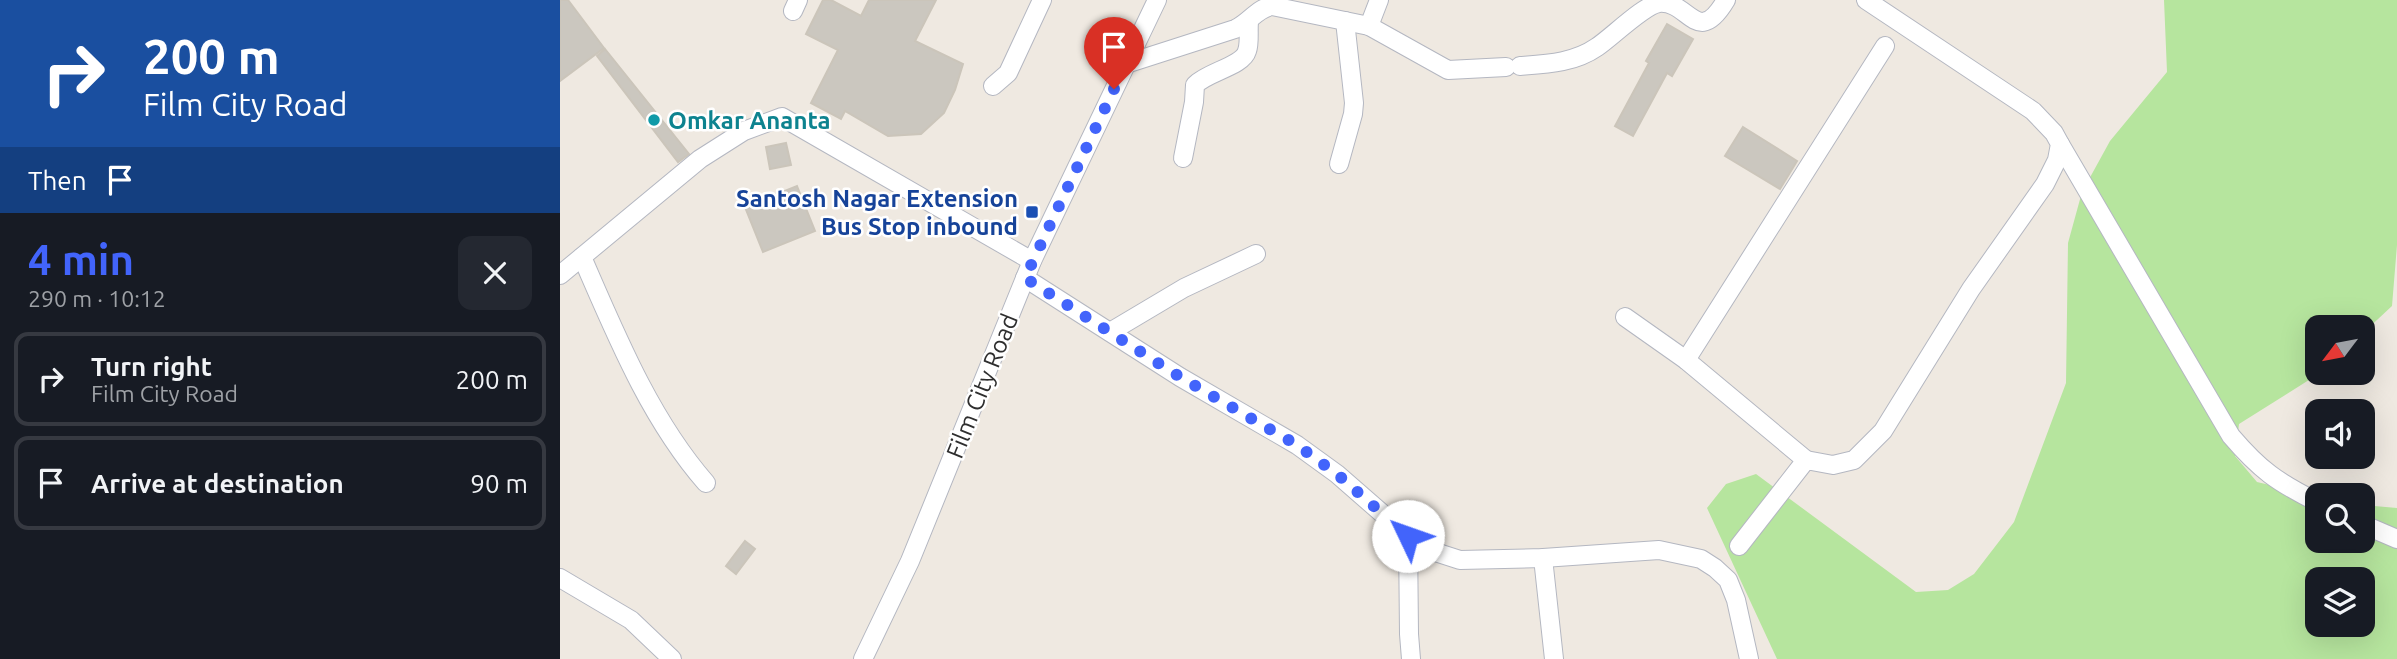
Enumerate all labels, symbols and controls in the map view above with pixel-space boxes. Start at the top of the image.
pin [1084,17,1144,89]
icon: right [28,28,119,119]
text: 200 m [143,28,280,83]
icon: arrive [1095,28,1133,66]
text: Film City Road [143,86,347,122]
place label: Omkar Ananta [668,107,830,134]
marker: Omkar Ananta [646,112,662,128]
icon: arrive [101,161,139,199]
text: Then [28,166,87,195]
place label: Santosh Nagar Extension Bus Stop inbound [736,185,1018,240]
marker: Santosh Nagar Extension Bus Stop inbound [1024,204,1040,220]
text: 4 min [28,236,134,283]
button: close [458,236,532,310]
text: 290 m · 10:12 [28,286,166,311]
street label: Film City Road [941,310,1023,462]
north arrow [2305,315,2375,385]
map controls [2305,315,2375,637]
text: Turn right [91,352,212,381]
icon: right [32,360,70,398]
text: 200 m [456,365,528,394]
text: Film City Road [91,381,238,406]
button: sound [2305,399,2375,469]
icon: arrive [32,464,70,502]
text: Arrive at destination [91,469,344,498]
text: 90 m [470,469,528,498]
button: search [2305,483,2375,553]
position arrow [1371,499,1445,573]
button: layers [2305,567,2375,637]

